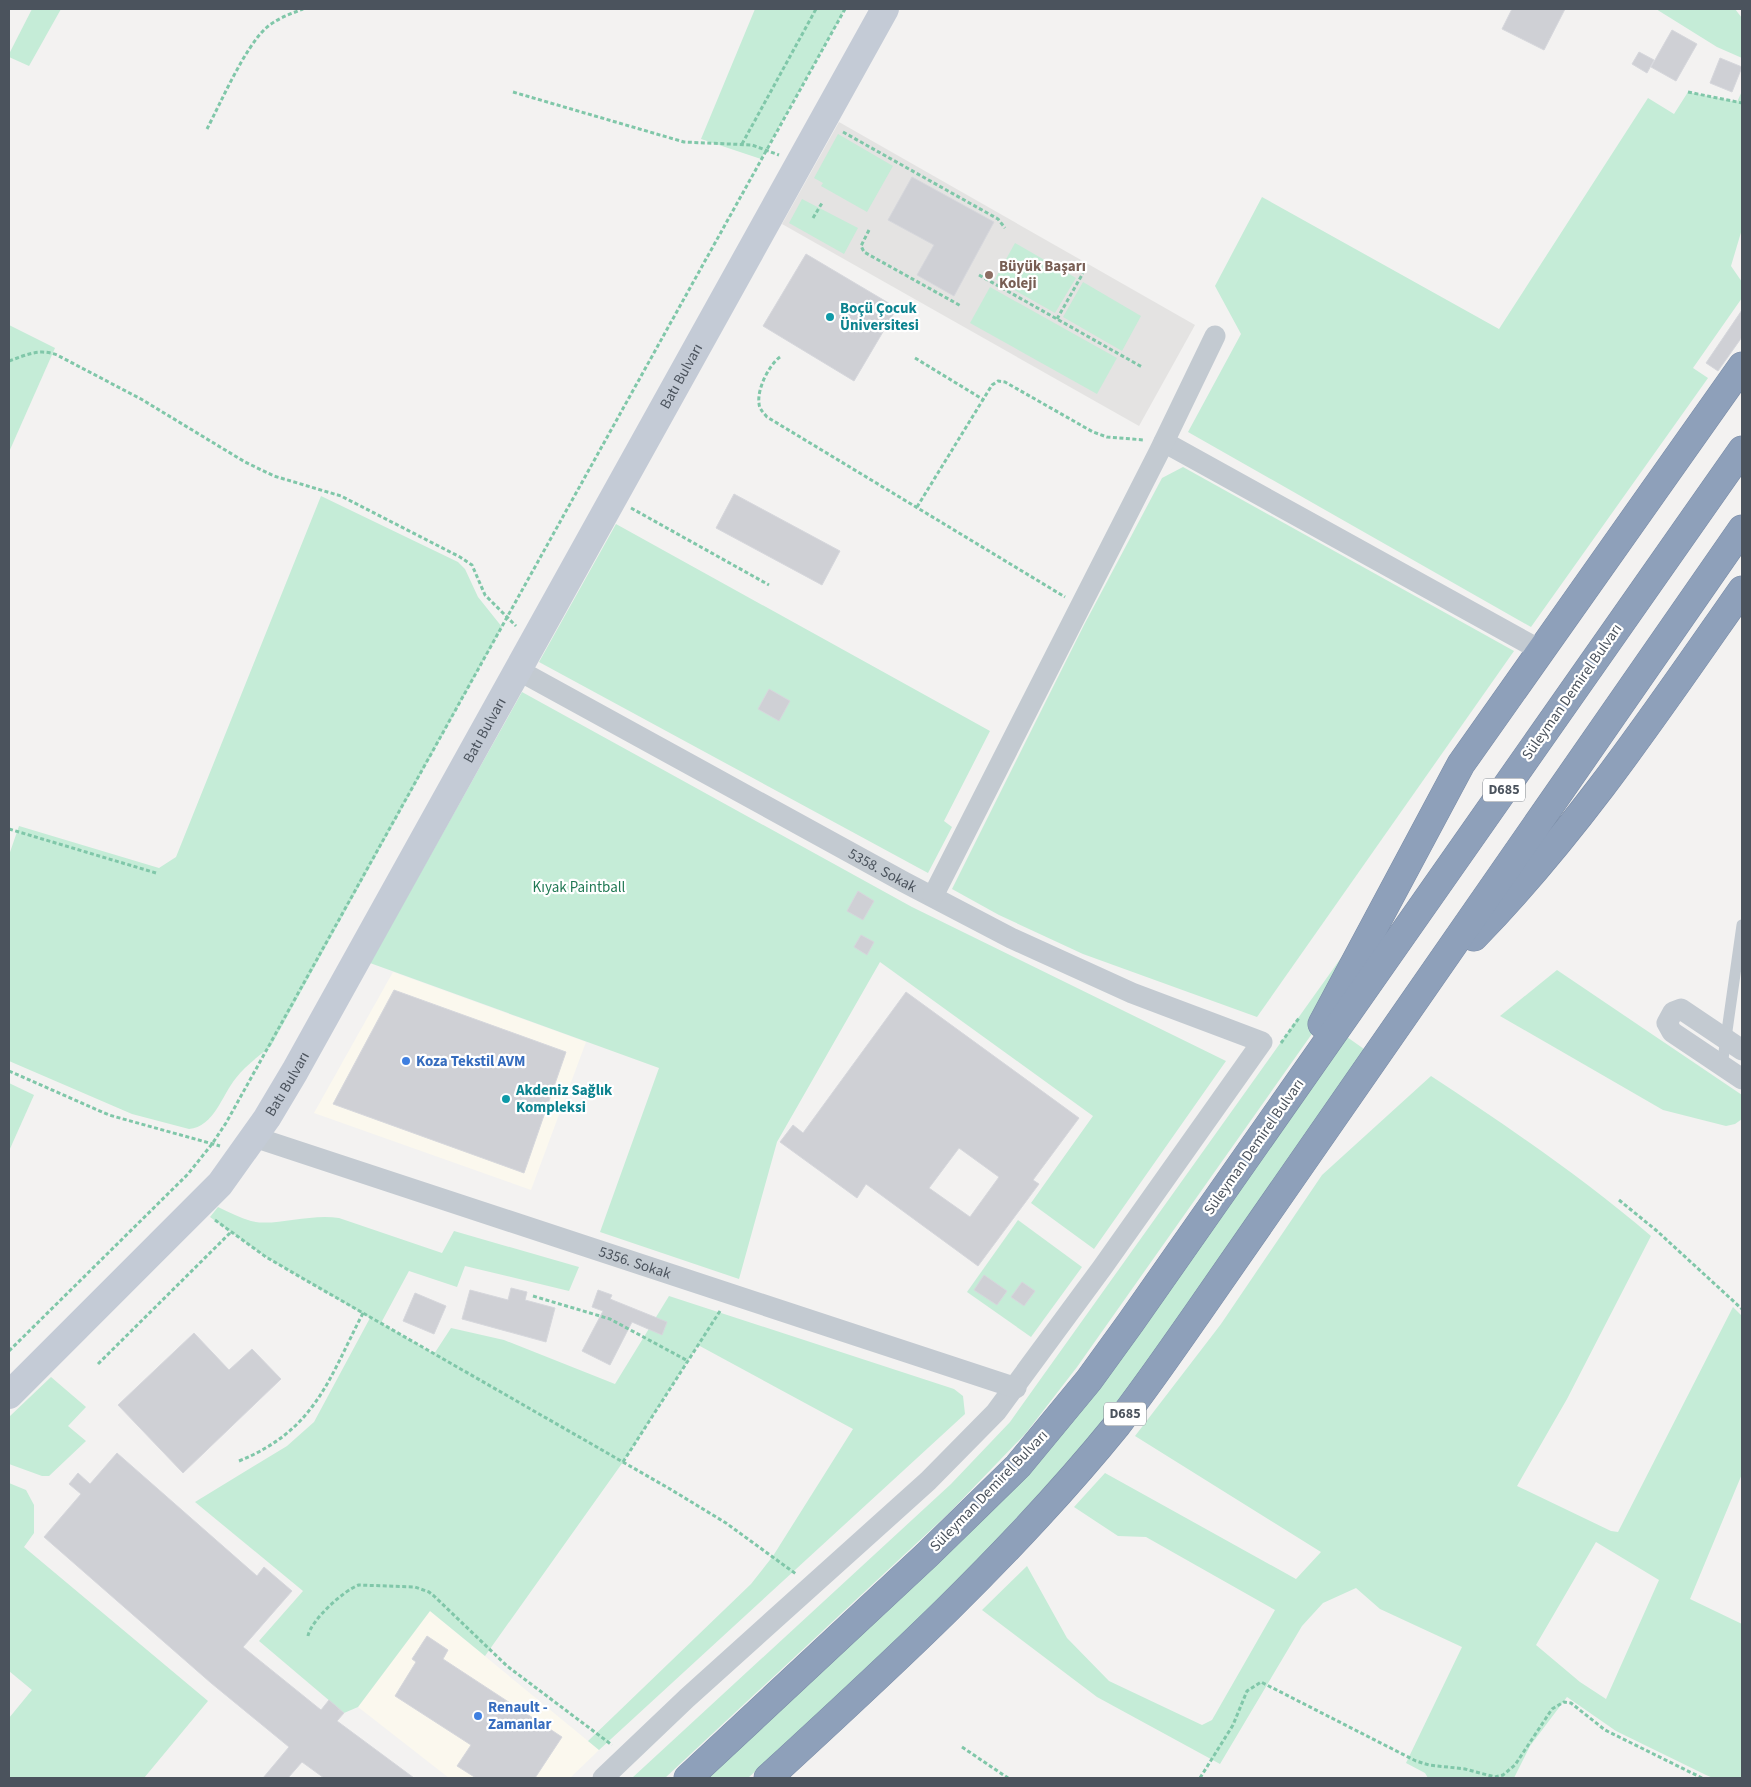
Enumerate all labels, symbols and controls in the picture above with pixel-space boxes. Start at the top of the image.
place label: Büyük Başarı Koleji [999,256,1086,294]
marker: Büyük Başarı Koleji [983,269,995,281]
place label: Boçü Çocuk Üniversitesi [840,298,919,336]
marker: Boçü Çocuk Üniversitesi [824,311,836,323]
street label: Batı Bulvarı [654,340,708,413]
street label: Süleyman Demirel Bulvarı [1517,620,1627,764]
street label: Batı Bulvarı [458,694,511,767]
road number: D685 [1483,778,1525,802]
street label: 5358. Sokak [845,843,921,898]
park label: Kıyak Paintball [533,877,626,898]
street label: Batı Bulvarı [260,1048,314,1120]
place label: Koza Tekstil AVM [416,1051,526,1072]
marker: Koza Tekstil AVM [400,1055,412,1067]
street label: Süleyman Demirel Bulvarı [1199,1075,1309,1219]
place label: Akdeniz Sağlık Kompleksi [515,1080,613,1118]
marker: Akdeniz Sağlık Kompleksi [500,1093,512,1105]
street label: 5356. Sokak [596,1241,674,1284]
road number: D685 [1104,1402,1146,1426]
street label: Süleyman Demirel Bulvarı [925,1426,1053,1556]
place label: Renault - Zamanlar [488,1697,551,1735]
marker: Renault - Zamanlar [472,1710,484,1722]

